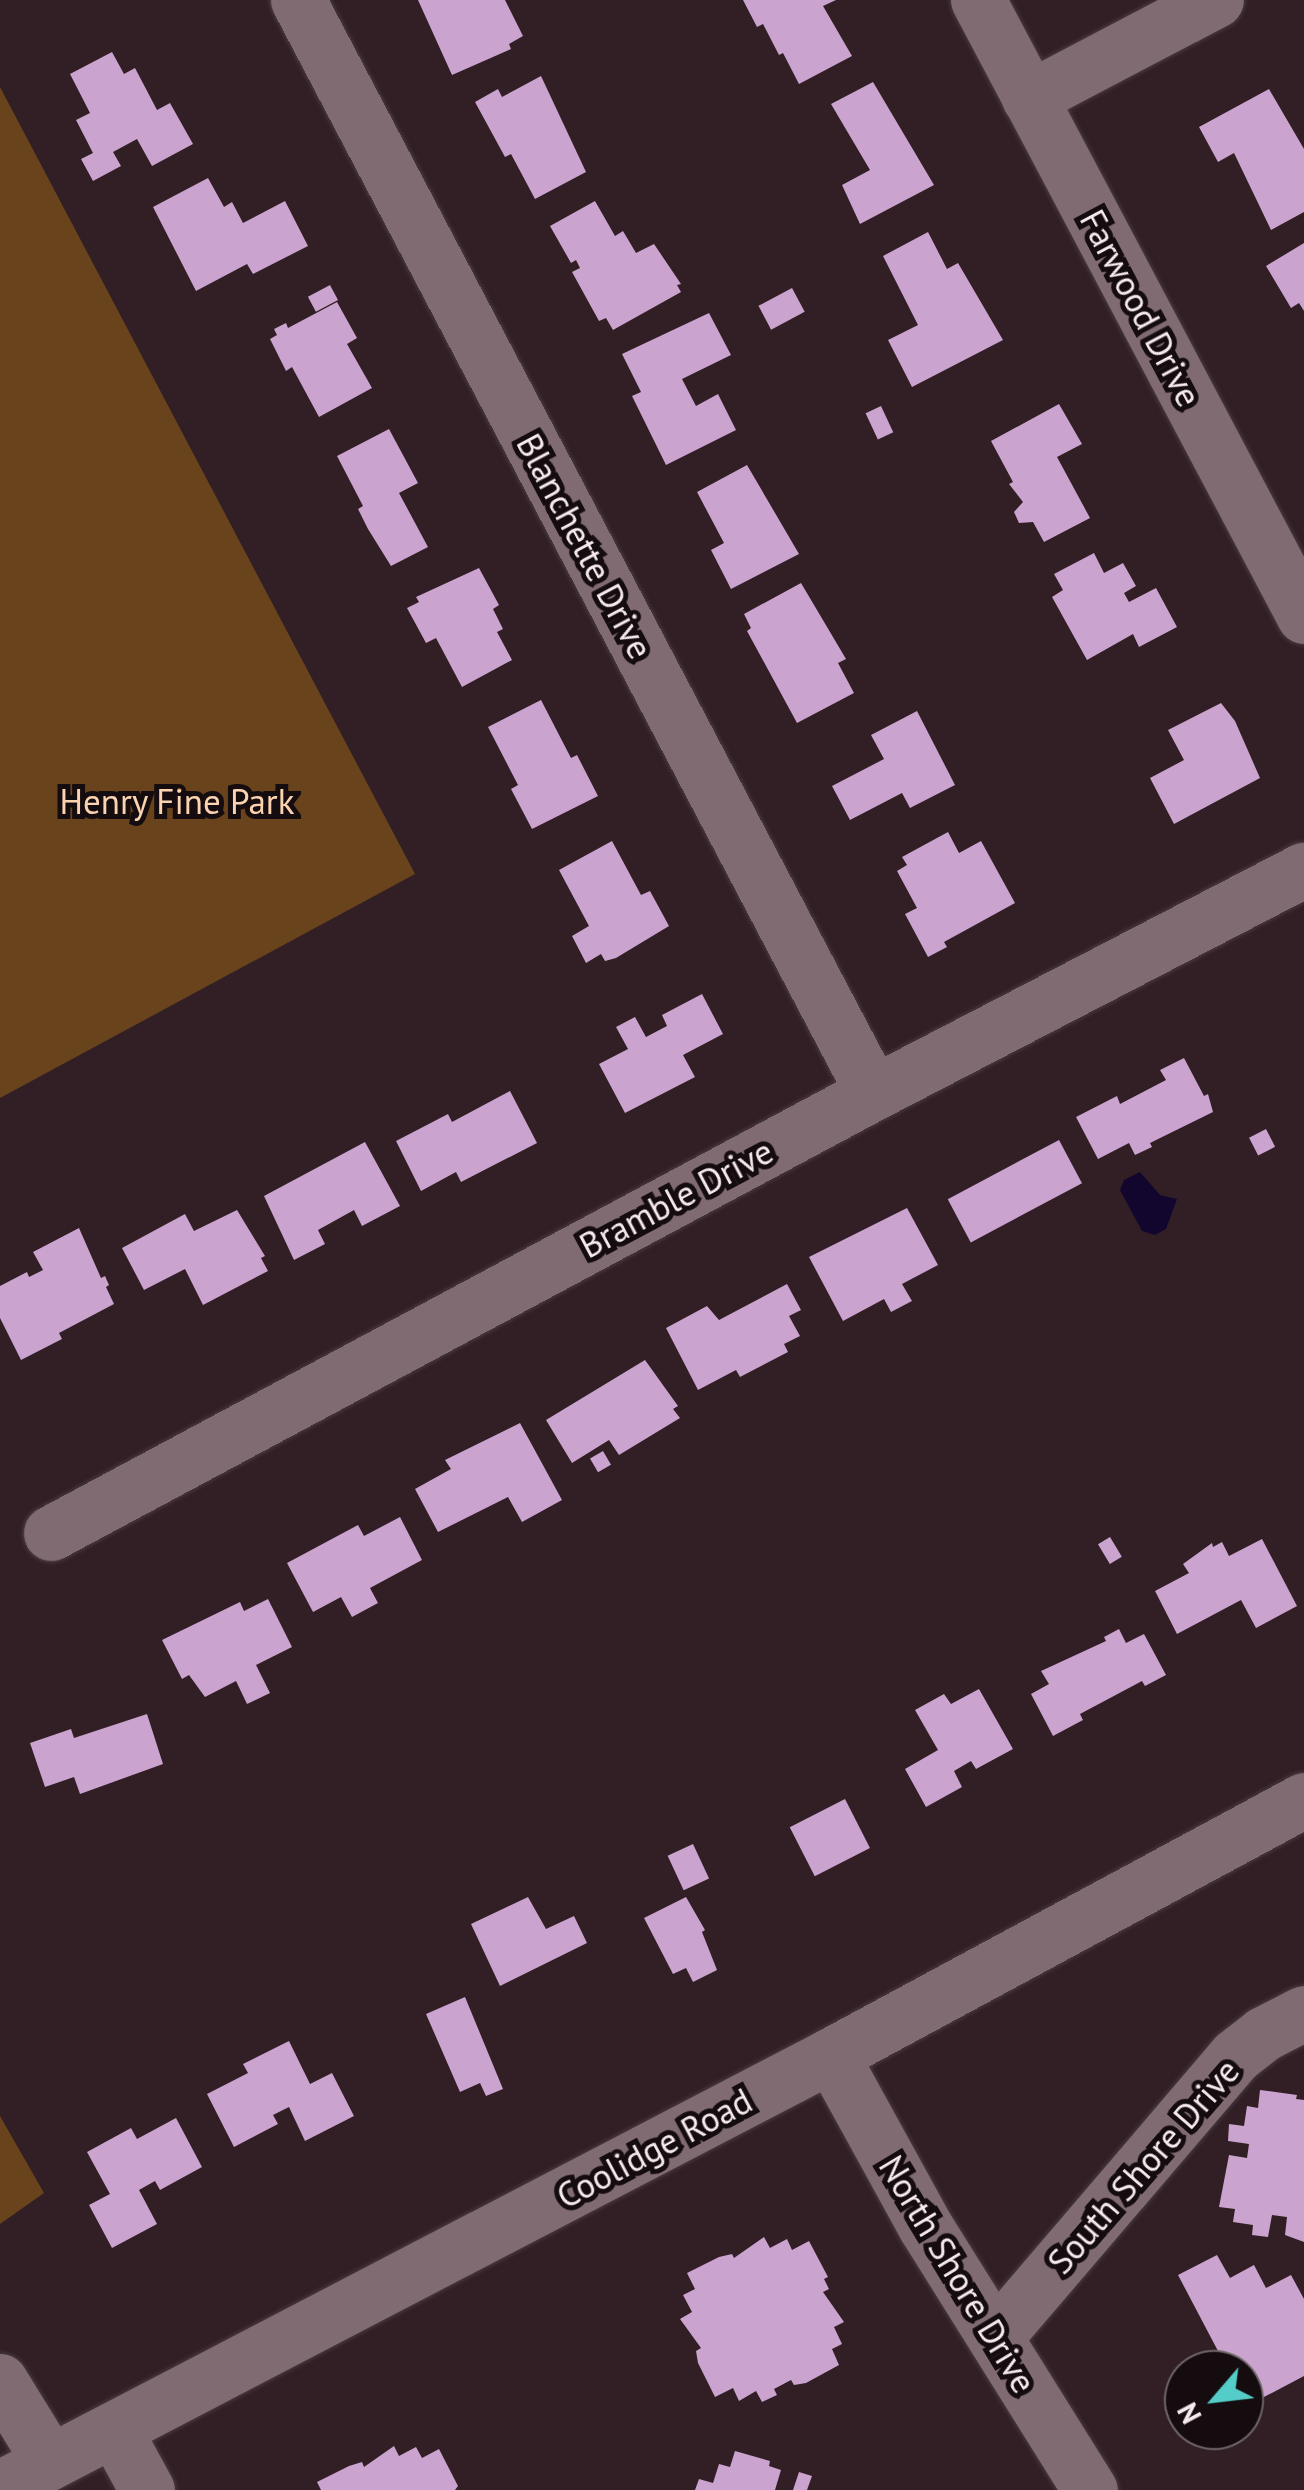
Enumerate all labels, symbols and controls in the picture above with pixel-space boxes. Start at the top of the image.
street label: Farwood Drive [1072,202,1210,414]
street label: Blanchette Drive [508,426,662,666]
park label: Henry Fine Park [59,780,295,822]
street label: Bramble Drive [572,1130,780,1266]
street label: South Shore Drive [1038,2050,1248,2282]
street label: Coolidge Road [549,2079,759,2217]
street label: North Shore Drive [871,2148,1045,2400]
north arrow [1164,2350,1264,2450]
text: N [1168,2397,1209,2430]

